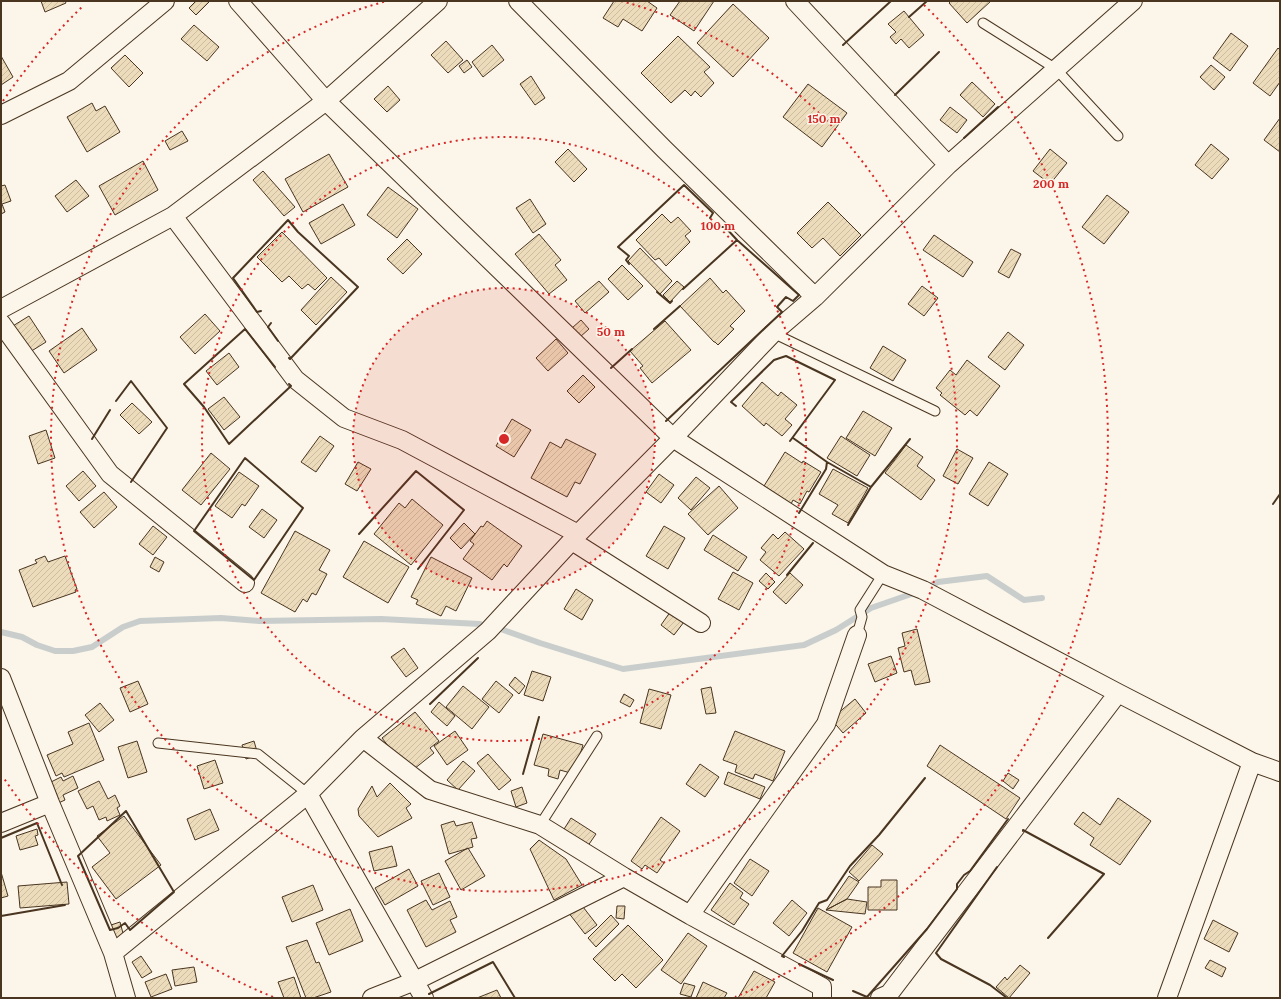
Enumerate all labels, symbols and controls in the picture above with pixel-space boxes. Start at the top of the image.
text: 150 m [807,111,841,126]
text: 200 m [1033,176,1069,191]
text: 100 m [701,218,735,233]
text: 50 m [597,324,625,339]
centre of rings [497,432,511,446]

